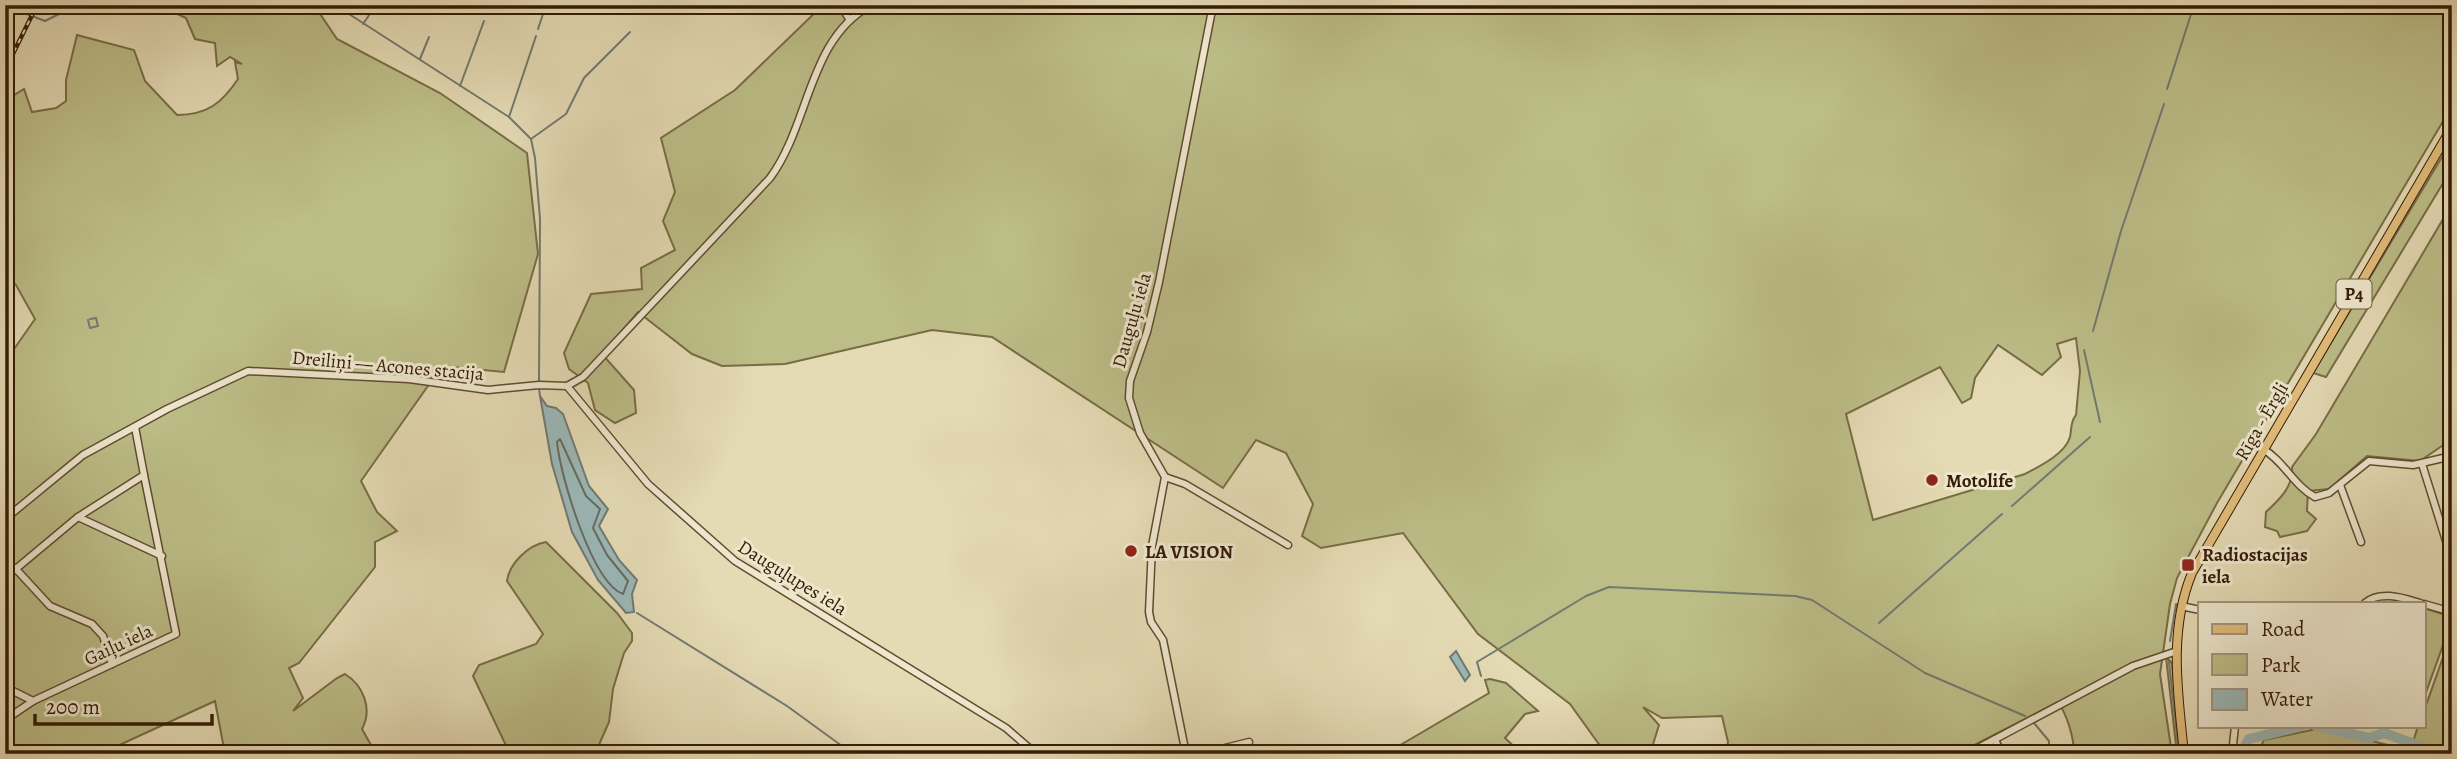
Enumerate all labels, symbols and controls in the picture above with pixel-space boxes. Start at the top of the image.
street label: Dauguļu iela [1106,269,1158,371]
road number: P4 [2336,280,2372,308]
street label: Dreiliņi — Acones stacija [291,345,485,387]
street label: Rīga - Ērgļi [2229,378,2295,465]
place label: Motolife [1946,468,2013,494]
marker: Motolife [1924,472,1940,488]
street label: Dauguļupes iela [733,534,852,622]
place label: LA VISION [1145,539,1233,565]
place label: Radiostacijas iela [2202,542,2308,590]
marker: LA VISION [1123,543,1139,559]
marker: Radiostacijas iela [2180,557,2196,573]
legend [2198,602,2426,728]
text: Road [2261,615,2305,643]
street label: Gaiļu iela [80,618,157,672]
text: Park [2261,651,2301,679]
scale bar [35,682,212,726]
text: Water [2260,685,2313,713]
text: 200 m [46,693,100,721]

